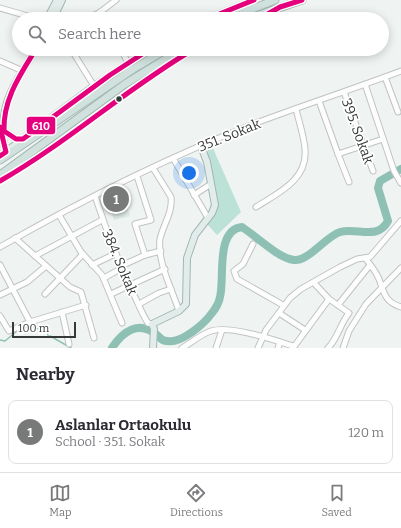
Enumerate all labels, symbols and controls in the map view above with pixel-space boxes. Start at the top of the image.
search box [12,12,389,56]
icon: search [26,23,48,45]
text: Search here [58,25,141,43]
unlabelled marker [114,94,124,104]
street label: 395. Sokak [338,96,377,166]
street label: 351. Sokak [195,115,263,156]
line badge: 610 [26,116,56,135]
text: 610 [32,120,50,133]
your location [179,163,199,183]
pin: 1 [103,184,129,214]
street label: 384. Sokak [98,227,141,298]
scale bar [12,320,76,339]
text: 100 m [18,322,49,335]
text: Nearby [16,364,75,385]
text: Aslanlar Ortaokulu [55,416,191,434]
text: 1 [27,425,33,440]
text: 120 m [348,425,384,440]
text: School · 351. Sokak [55,434,165,449]
tab: Map [49,482,71,519]
tab: Directions [170,482,223,519]
tab: Saved [321,482,352,519]

